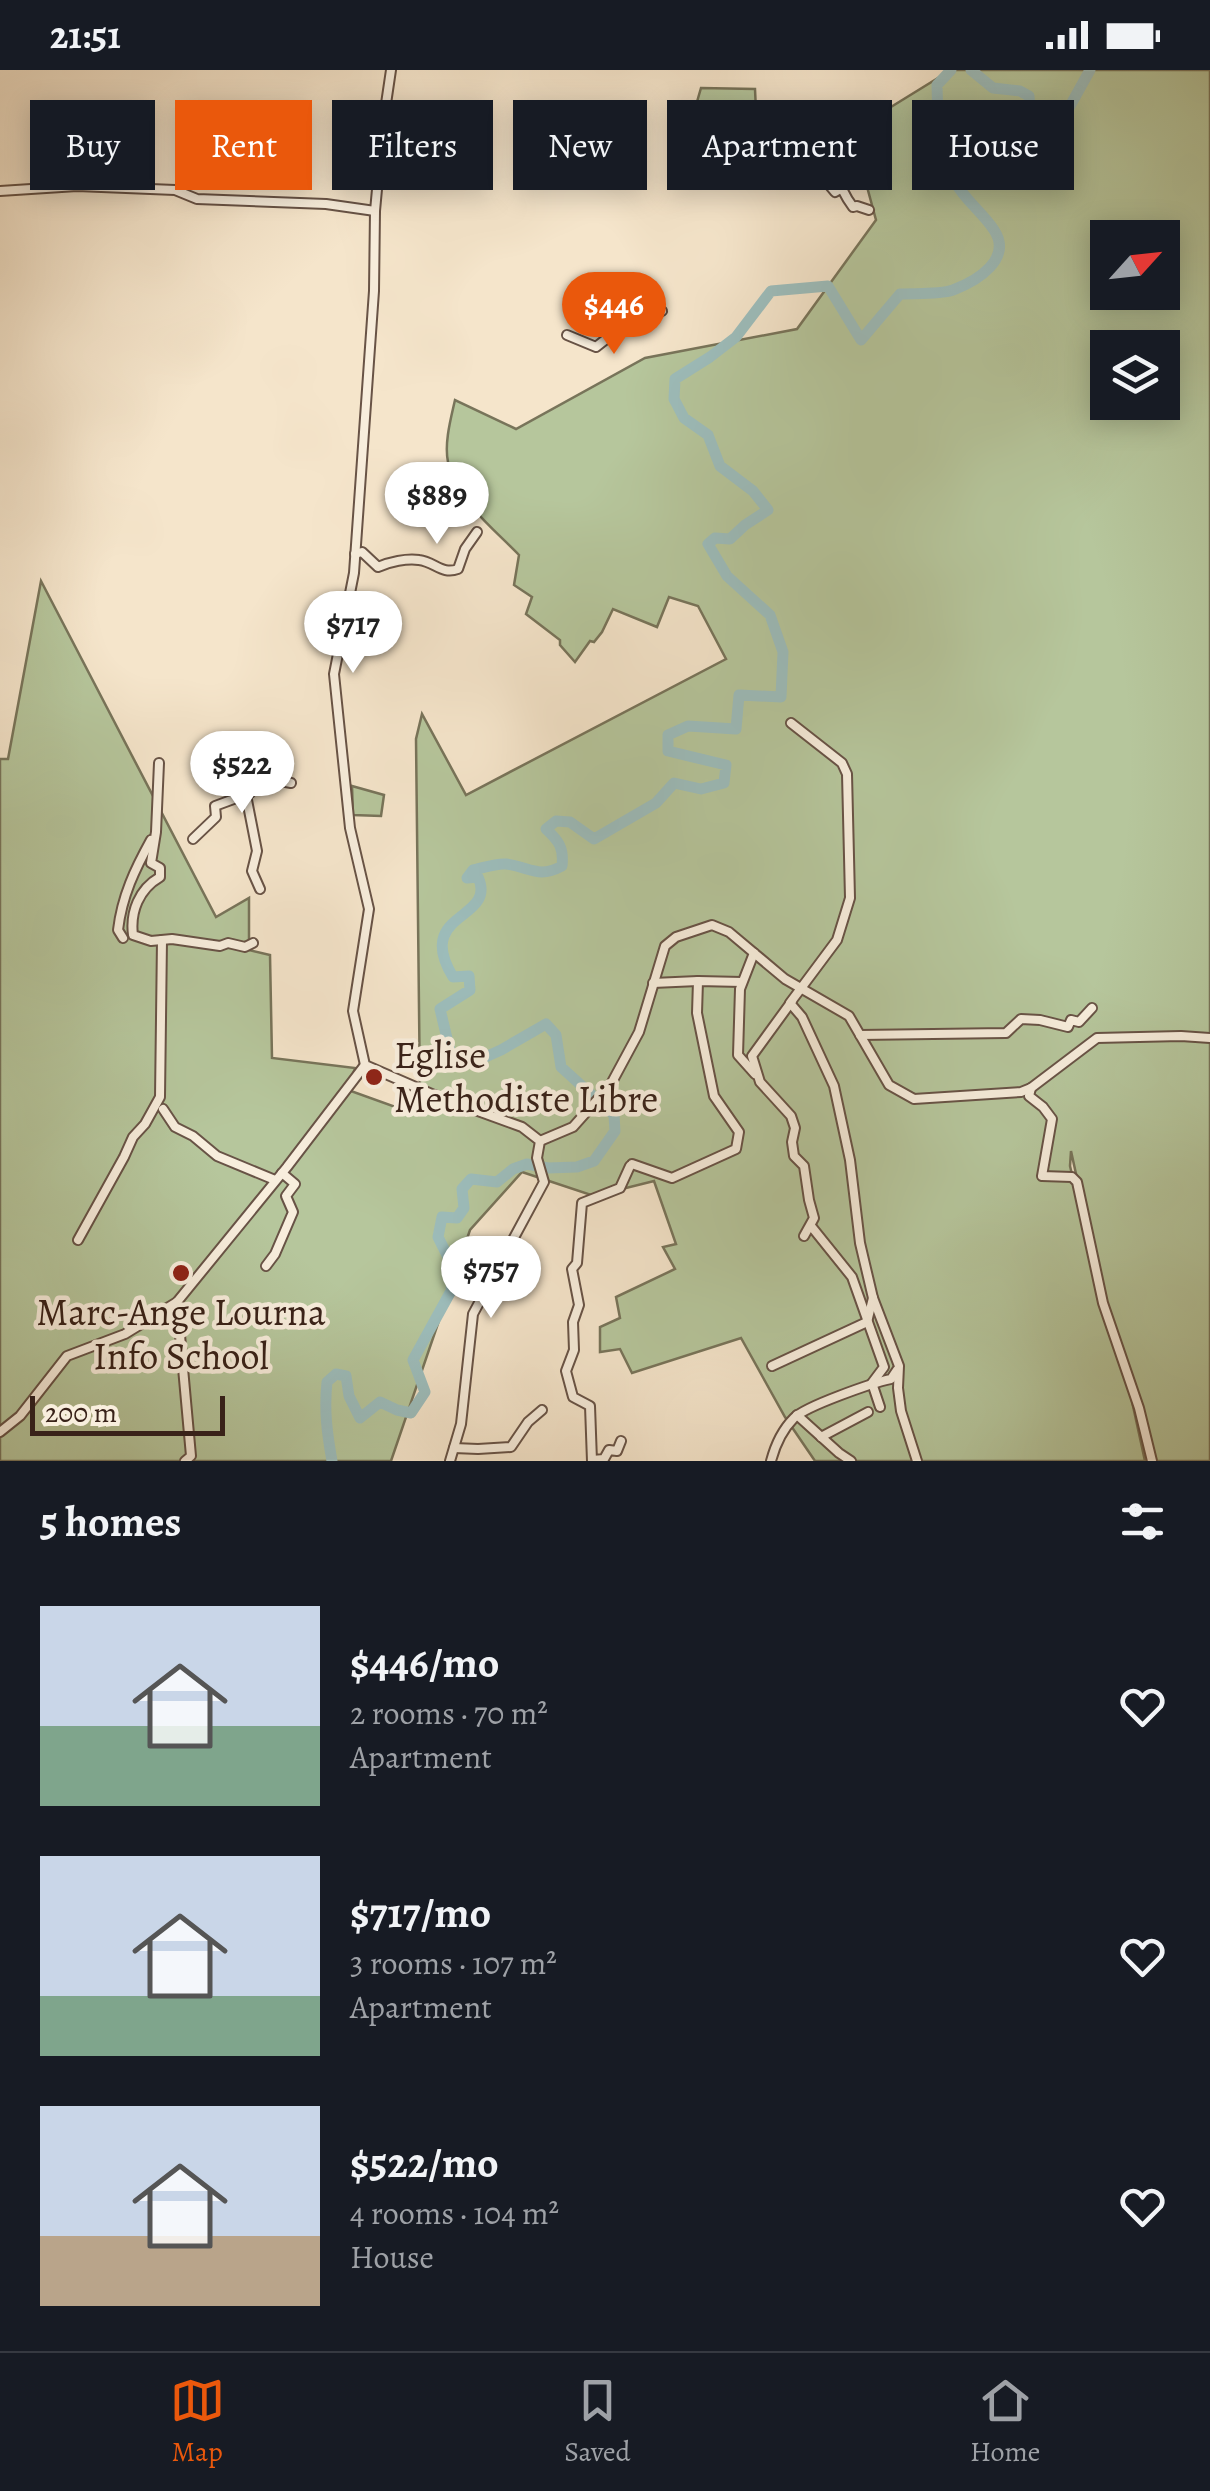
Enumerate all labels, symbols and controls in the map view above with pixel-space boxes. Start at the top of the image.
text: 21:51 [50,9,121,61]
chip: Buy [30,100,155,190]
chip: Rent [175,100,312,190]
chip: Filters [332,100,493,190]
chip: New [513,100,647,190]
chip: Apartment [667,100,892,190]
chip: House [912,100,1074,190]
north arrow [1090,220,1180,310]
map controls [1090,220,1180,420]
pin: $446 [555,272,673,357]
text: $446 [584,282,644,326]
button: layers [1090,330,1180,420]
pin: $889 [378,462,496,547]
text: $889 [407,472,467,516]
pin: $717 [294,591,412,676]
text: $717 [326,601,380,645]
pin: $522 [183,731,301,816]
text: $522 [212,741,272,785]
place label: Eglise Methodiste Libre [394,1029,658,1125]
marker: Eglise Methodiste Libre [363,1066,385,1088]
pin: $757 [432,1236,550,1321]
text: $757 [463,1246,519,1290]
marker: Marc-Ange Lourna Info School [170,1262,192,1284]
place label: Marc-Ange Lourna Info School [36,1286,326,1382]
scale bar [30,1391,225,1436]
text: 200 m [45,1394,117,1432]
text: 5 homes [40,1493,181,1550]
icon: filters [1115,1494,1170,1549]
text: $446/mo [350,1634,499,1691]
icon: home [120,1646,240,1766]
icon: heart [1115,1679,1170,1734]
text: 2 rooms · 70 m² [350,1691,548,1735]
text: Apartment [350,1735,492,1779]
text: $717/mo [350,1884,491,1941]
icon: home [120,1896,240,2016]
icon: heart [1115,1929,1170,1984]
text: 3 rooms · 107 m² [350,1941,557,1985]
text: Apartment [350,1985,492,2029]
text: $522/mo [350,2134,499,2191]
icon: home [120,2146,240,2266]
icon: heart [1115,2179,1170,2234]
text: 4 rooms · 104 m² [350,2191,559,2235]
text: House [350,2235,434,2279]
tab: Map [170,2373,225,2471]
tab: Saved [564,2373,631,2471]
tab: Home [970,2373,1040,2471]

